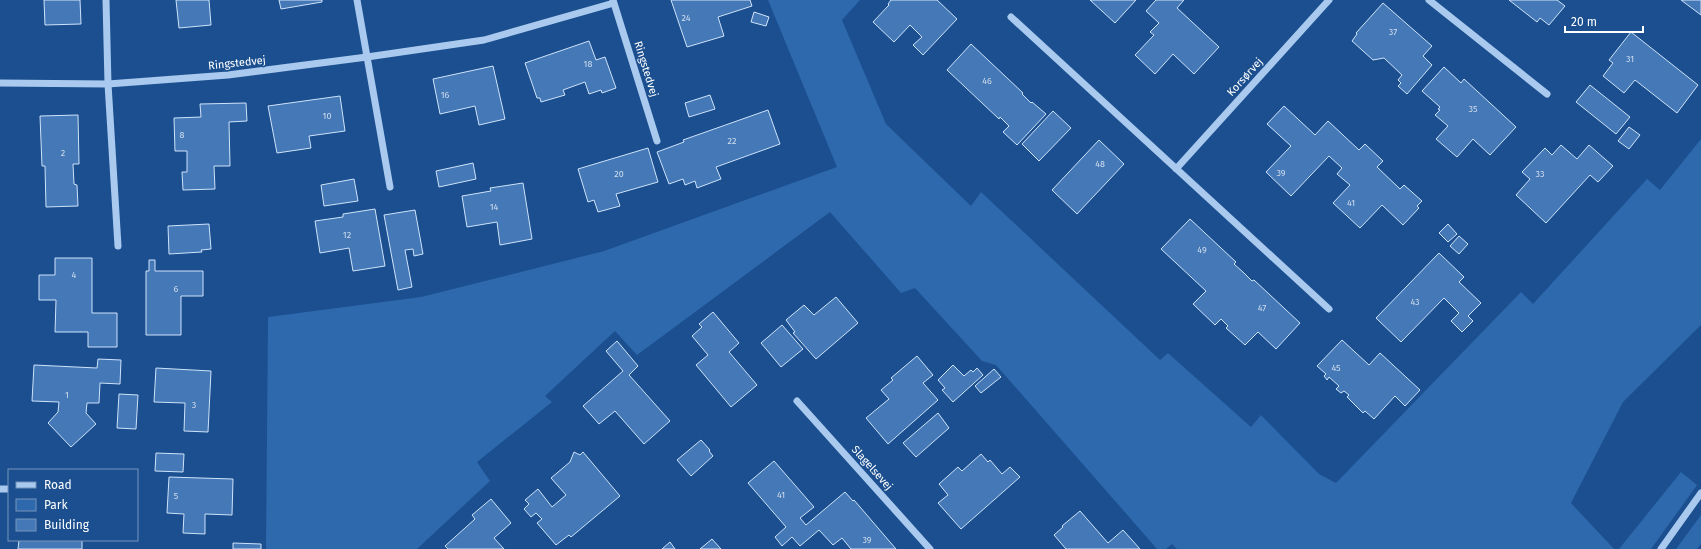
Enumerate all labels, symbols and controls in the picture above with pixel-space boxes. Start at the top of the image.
scale bar [1565,8,1643,34]
house number: 24 [681,13,691,23]
text: 20 m [1571,15,1597,29]
house number: 37 [1389,27,1397,37]
street label: Ringstedvej [631,39,661,99]
street label: Ringstedvej [208,54,266,72]
house number: 31 [1626,54,1634,64]
street label: Korsørvej [1224,55,1266,99]
house number: 18 [584,59,592,69]
house number: 46 [982,76,992,86]
house number: 16 [441,90,450,100]
house number: 35 [1468,104,1478,114]
house number: 10 [323,111,331,121]
house number: 8 [180,130,185,140]
house number: 22 [728,136,736,146]
house number: 2 [61,148,65,158]
house number: 48 [1095,159,1105,169]
house number: 39 [1276,168,1286,178]
house number: 20 [614,169,624,179]
house number: 33 [1536,169,1544,179]
house number: 41 [1347,198,1355,208]
house number: 14 [490,202,499,212]
house number: 12 [343,230,351,240]
house number: 49 [1197,245,1207,255]
house number: 4 [72,270,77,280]
house number: 6 [174,284,179,294]
house number: 43 [1410,297,1420,307]
house number: 47 [1258,303,1266,313]
house number: 45 [1331,363,1341,373]
house number: 1 [65,390,69,400]
house number: 3 [192,400,196,410]
street label: Slagelsevej [849,443,895,493]
legend [8,469,138,541]
text: Road [44,478,72,492]
house number: 41 [777,490,785,500]
house number: 5 [174,491,179,501]
text: Park [44,498,68,512]
text: Building [44,518,90,532]
house number: 39 [862,535,872,545]

